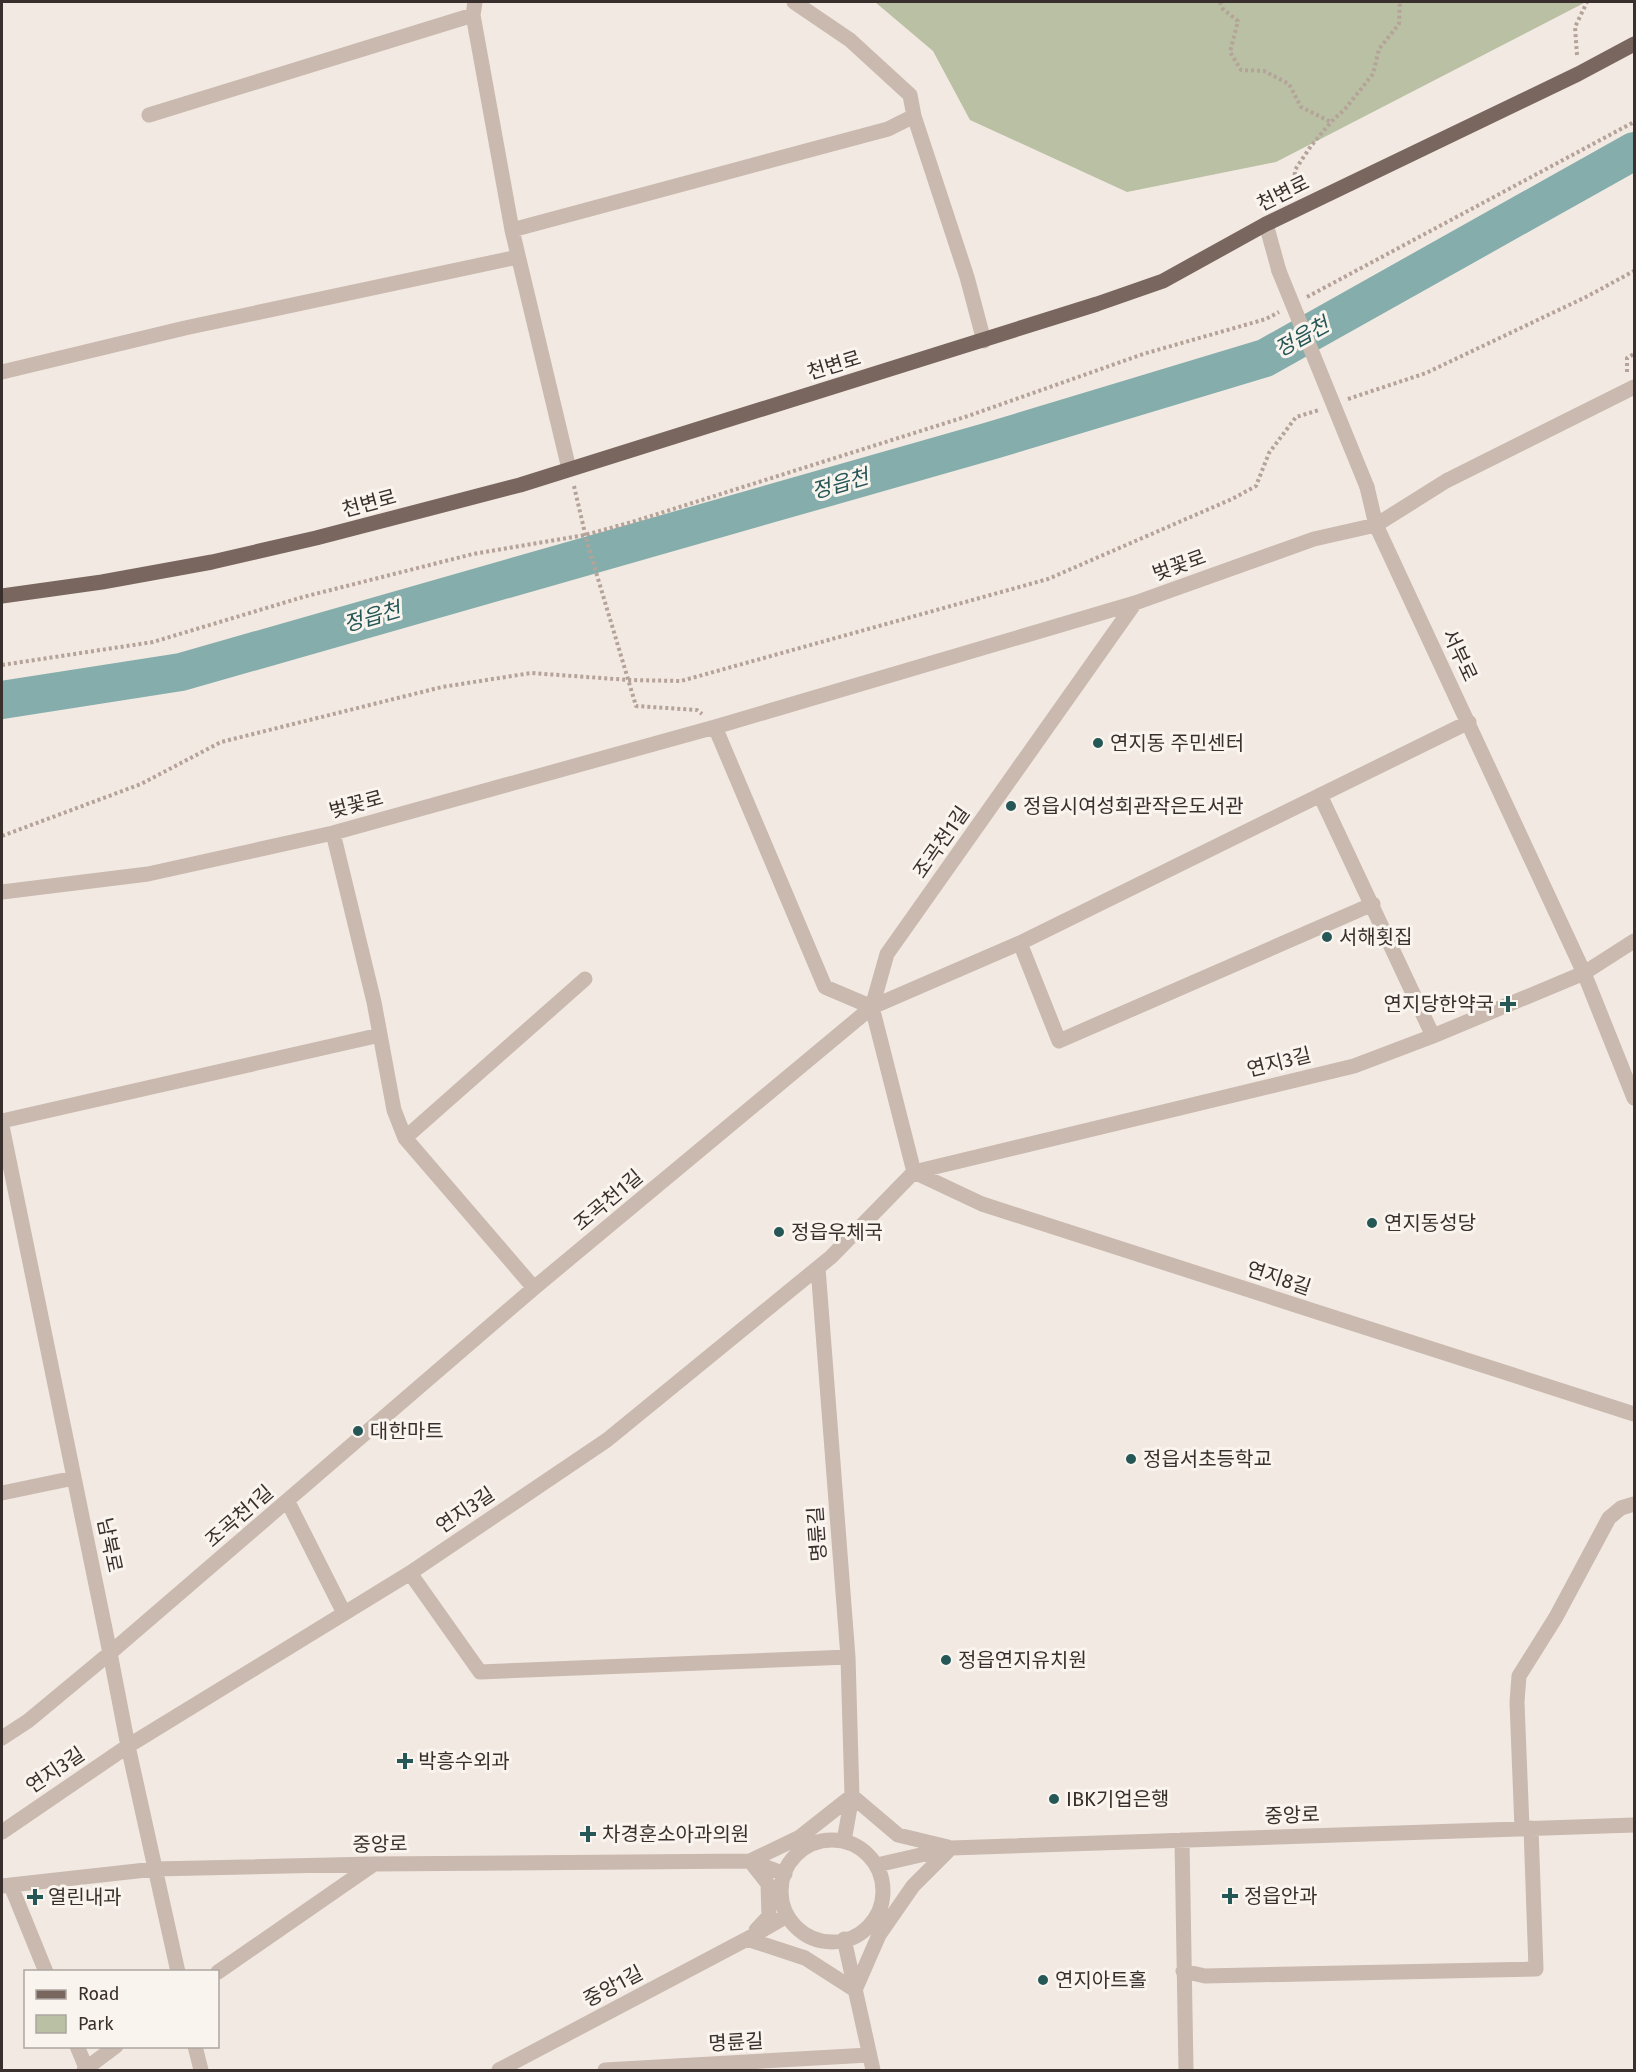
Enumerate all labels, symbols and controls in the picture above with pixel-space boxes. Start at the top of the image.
street label: 천변로 [1253,170,1313,216]
water label: 정읍천 [1270,310,1336,362]
street label: 천변로 [804,345,864,385]
water label: 정읍천 [809,463,874,504]
street label: 천변로 [339,484,399,522]
street label: 벚꽃로 [1149,544,1209,586]
water label: 정읍천 [341,596,406,637]
street label: 서부로 [1437,625,1483,685]
place label: 연지동 주민센터 [1110,731,1244,755]
marker: 연지동 주민센터 [1091,736,1105,750]
street label: 벚꽃로 [326,785,386,823]
place label: 정읍시여성회관작은도서관 [1023,794,1244,818]
marker: 정읍시여성회관작은도서관 [1004,799,1018,813]
street label: 조곡천1길 [908,801,974,883]
place label: 서해횟집 [1339,925,1413,949]
marker: 서해횟집 [1320,930,1334,944]
place label: 연지당한약국 [1384,992,1494,1016]
marker: 연지당한약국 [1499,995,1517,1013]
street label: 연지3길 [1244,1042,1314,1082]
street label: 조곡천1길 [569,1164,647,1236]
place label: 연지동성당 [1384,1211,1476,1235]
marker: 연지동성당 [1365,1216,1379,1230]
place label: 정읍우체국 [791,1220,883,1244]
marker: 정읍우체국 [772,1225,786,1239]
street label: 연지8길 [1244,1256,1314,1300]
place label: 대한마트 [370,1419,444,1443]
marker: 대한마트 [351,1424,365,1438]
place label: 정읍서초등학교 [1143,1447,1272,1471]
marker: 정읍서초등학교 [1124,1452,1138,1466]
street label: 조곡천1길 [200,1480,278,1552]
street label: 연지3길 [431,1482,499,1538]
street label: 명륜길 [803,1506,831,1562]
street label: 남북로 [93,1516,127,1574]
place label: 정읍연지유치원 [958,1648,1087,1672]
marker: 정읍연지유치원 [939,1653,953,1667]
street label: 연지3길 [21,1742,89,1798]
place label: 박흥수외과 [418,1749,510,1773]
marker: 박흥수외과 [396,1752,414,1770]
place label: IBK기업은행 [1066,1787,1169,1811]
marker: IBK기업은행 [1047,1792,1061,1806]
street label: 중앙로 [1264,1802,1320,1828]
place label: 차경훈소아과의원 [602,1822,749,1846]
marker: 차경훈소아과의원 [579,1825,597,1843]
street label: 중앙로 [352,1832,408,1856]
place label: 정읍안과 [1244,1884,1318,1908]
place label: 열린내과 [48,1885,122,1909]
marker: 정읍안과 [1221,1887,1239,1905]
marker: 열린내과 [26,1888,44,1906]
street label: 중앙1길 [579,1960,647,2012]
place label: 연지아트홀 [1055,1968,1147,1992]
legend [24,1970,219,2048]
marker: 연지아트홀 [1036,1973,1050,1987]
text: Road [78,1983,120,2005]
text: Park [78,2013,114,2035]
street label: 명륜길 [708,2029,764,2055]

